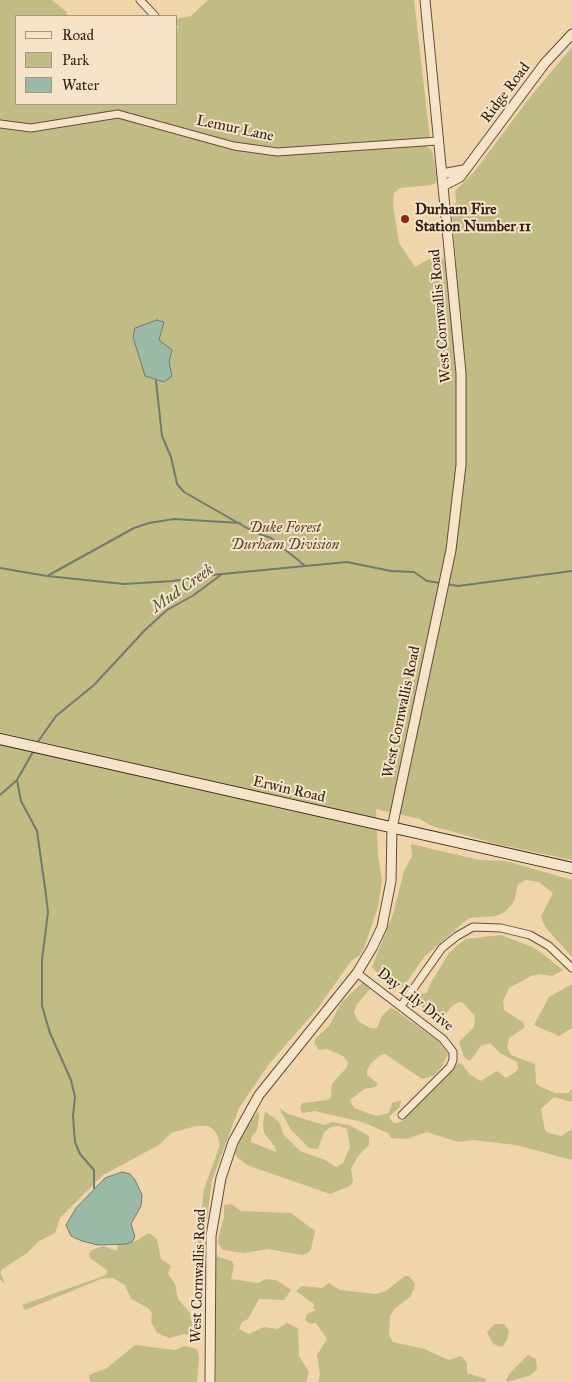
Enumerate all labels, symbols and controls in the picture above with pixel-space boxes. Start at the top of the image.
legend [15,15,178,105]
text: Road [62,26,94,44]
text: Park [62,51,89,69]
street label: Ridge Road [478,59,534,127]
text: Water [62,76,99,94]
street label: Lemur Lane [195,112,275,146]
place label: Durham Fire Station Number 11 [415,201,531,236]
marker: Durham Fire Station Number 11 [399,213,411,225]
street label: West Cornwallis Road [426,248,456,384]
park label: Duke Forest Durham Division [231,519,339,554]
water label: Mud Creek [148,561,218,617]
street label: West Cornwallis Road [379,644,425,780]
street label: Erwin Road [251,773,327,807]
street label: Day Lily Drive [373,965,457,1035]
street label: West Cornwallis Road [188,1209,210,1343]

